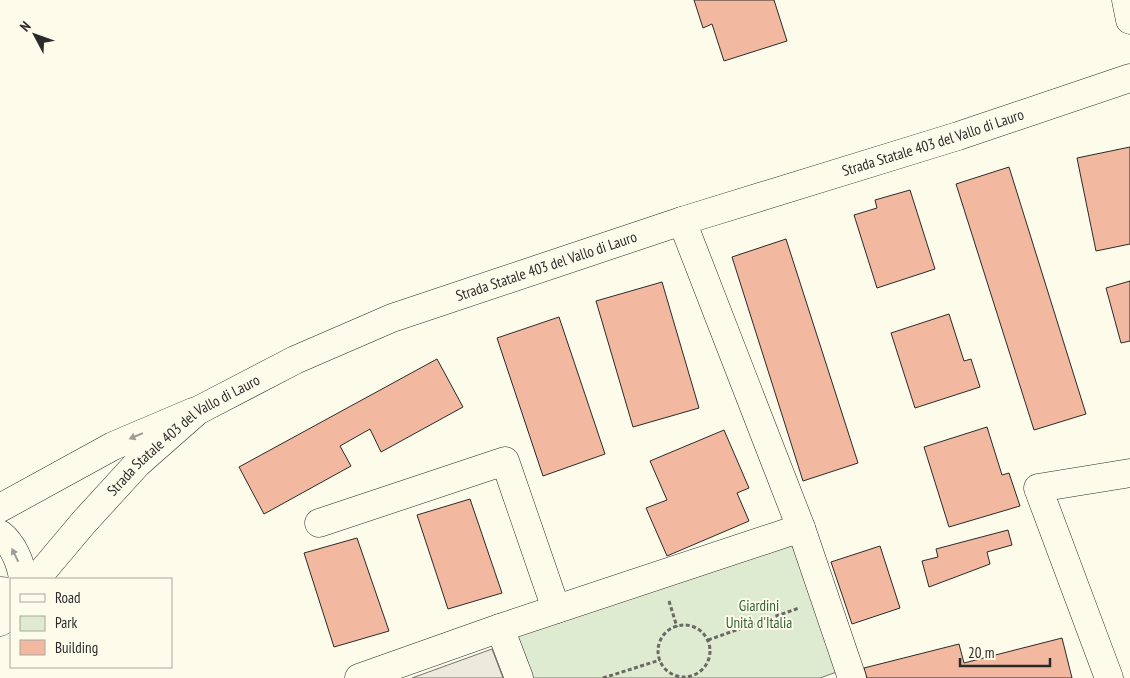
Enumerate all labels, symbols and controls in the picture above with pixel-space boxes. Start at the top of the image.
north arrow [10,10,60,60]
text: N [16,18,34,35]
street label: Strada Statale 403 del Vallo di Lauro [840,104,1026,180]
street label: Strada Statale 403 del Vallo di Lauro [453,227,639,305]
street label: Strada Statale 403 del Vallo di Lauro [103,370,263,500]
one-way arrow [128,433,143,441]
one-way arrow [11,548,19,562]
legend [10,578,172,668]
text: Road [55,588,81,607]
park label: Giardini Unità d'Italia [726,596,792,632]
text: Park [55,613,77,632]
scale bar [960,636,1050,668]
text: Building [55,638,98,657]
text: 20 m [968,643,994,662]

